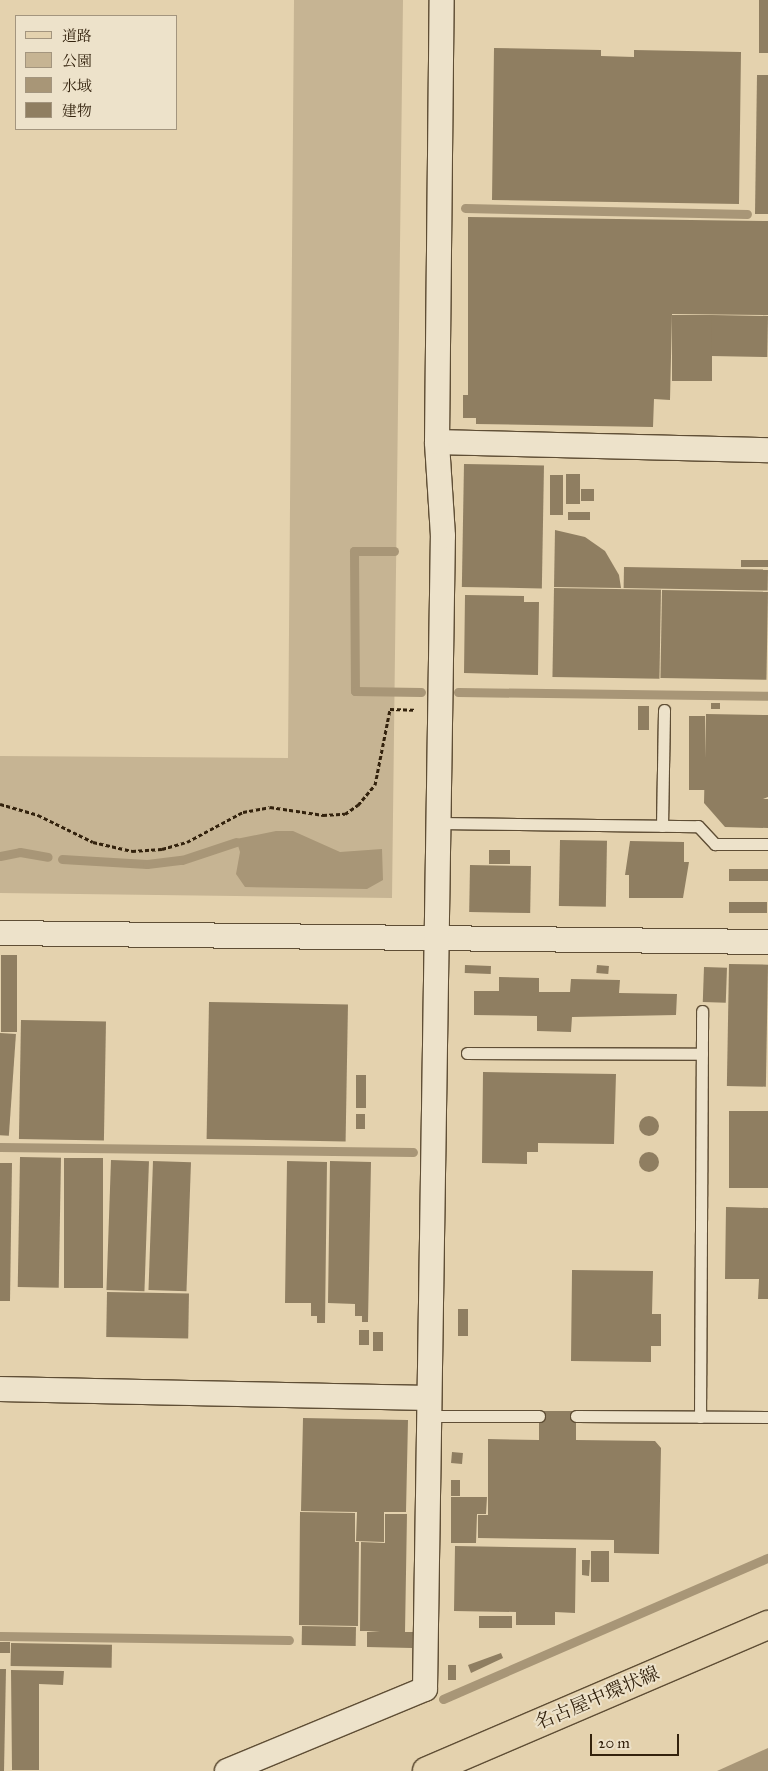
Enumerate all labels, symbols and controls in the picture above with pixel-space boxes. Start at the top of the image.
legend [15,15,178,130]
text: 道路 [62,27,92,45]
text: 公園 [62,52,92,70]
text: 水域 [62,77,92,95]
text: 建物 [62,102,92,120]
street label: 名古屋中環状線 [531,1662,663,1734]
scale bar [593,1724,682,1756]
text: 20 m [598,1734,630,1752]

